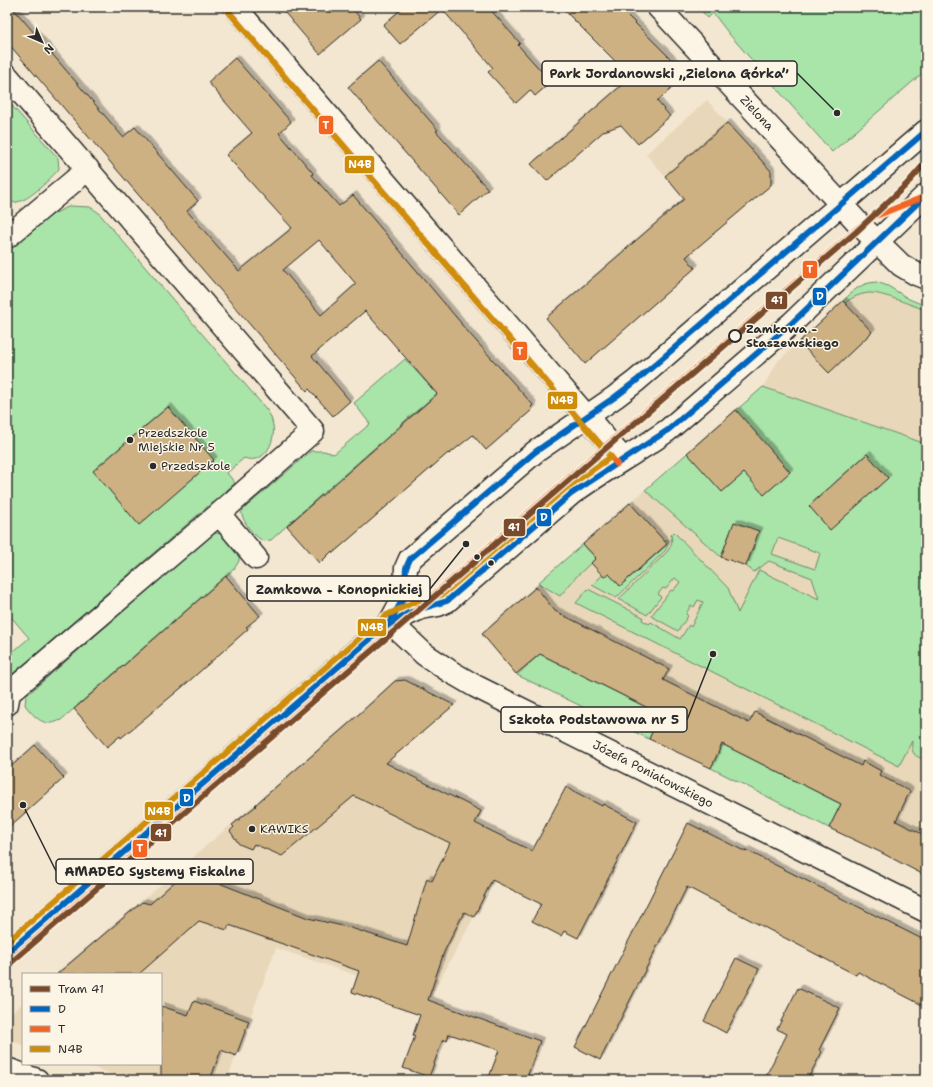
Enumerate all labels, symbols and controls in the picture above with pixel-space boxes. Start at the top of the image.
north arrow [22,22,62,62]
text: N [40,40,57,57]
callout: Park Jordanowski „Zielona Górka” [542,61,797,86]
text: Park Jordanowski „Zielona Górka” [549,65,789,82]
street label: Zielona [737,92,778,134]
line badge: T [318,115,334,135]
text: T [323,118,330,133]
line badge: N4B [344,155,375,174]
text: N4B [348,157,372,172]
line badge: T [802,260,818,279]
text: T [807,262,814,277]
line badge: D [812,287,827,306]
text: D [816,289,824,304]
line badge: 41 [765,291,788,310]
text: 41 [771,293,783,308]
place label: Zamkowa - Staszewskiego [746,321,839,351]
marker: Zamkowa - Staszewskiego [728,329,742,343]
line badge: T [512,341,528,361]
text: T [517,344,524,359]
line badge: N4B [547,391,578,410]
text: N4B [550,393,574,408]
place label: Przedszkole Miejskie Nr 5 [138,425,215,455]
marker: Przedszkole Miejskie Nr 5 [125,435,135,445]
place label: Przedszkole [161,458,231,474]
marker: Przedszkole [148,461,158,471]
line badge: D [536,508,552,527]
text: D [540,510,548,525]
line badge: 41 [503,518,526,537]
text: 41 [508,520,520,535]
unlabelled marker [472,552,482,562]
unlabelled marker [486,558,496,568]
callout: Zamkowa - Konopnickiej [247,576,430,601]
text: Zamkowa - Konopnickiej [256,581,423,598]
line badge: N4B [357,618,387,637]
text: N4B [360,620,384,635]
callout: Szkoła Podstawowa nr 5 [501,707,687,732]
text: Szkoła Podstawowa nr 5 [509,711,679,728]
street label: Józefa Poniatowskiego [590,737,716,811]
line badge: D [179,788,194,807]
text: D [183,791,191,806]
line badge: N4B [144,801,174,821]
text: N4B [147,804,171,819]
place label: KAWIKS [260,821,309,837]
line badge: 41 [150,823,172,842]
marker: KAWIKS [247,824,257,834]
text: 41 [155,826,167,841]
line badge: T [132,839,148,858]
text: T [137,841,144,856]
callout: AMADEO Systemy Fiskalne [56,859,253,884]
text: AMADEO Systemy Fiskalne [65,863,246,880]
legend [22,973,162,1065]
text: Tram 41 [58,981,104,997]
text: D [58,1001,66,1017]
text: T [58,1021,66,1037]
text: N4B [58,1041,83,1057]

